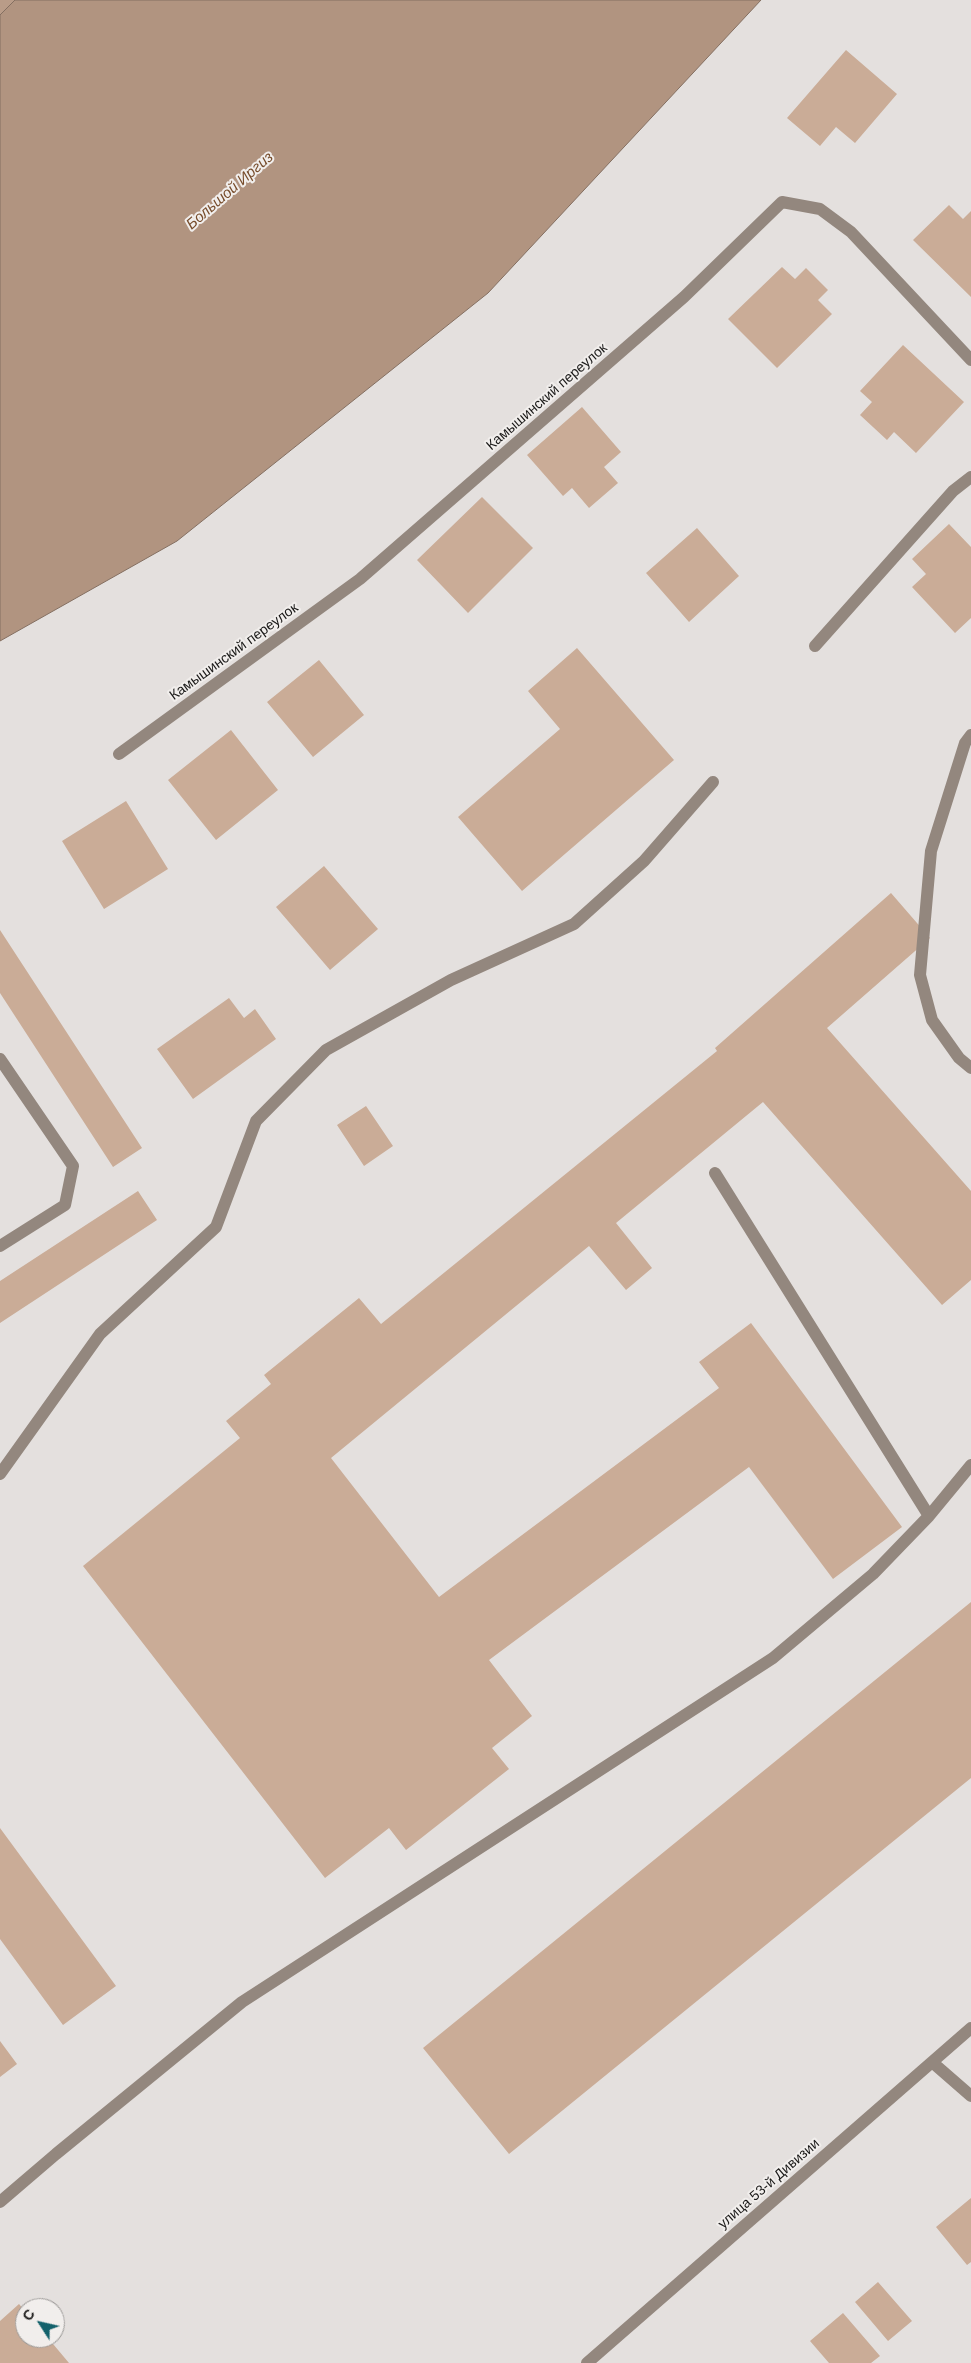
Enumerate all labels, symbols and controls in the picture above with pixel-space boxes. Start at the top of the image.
water label: Большой Иргиз [183,148,277,234]
street label: Камышинский переулок [483,340,611,454]
street label: Камышинский переулок [166,600,302,704]
street label: улица 53-й Дивизии [715,2135,823,2233]
north arrow [15,2298,65,2348]
text: С [19,2306,38,2324]

